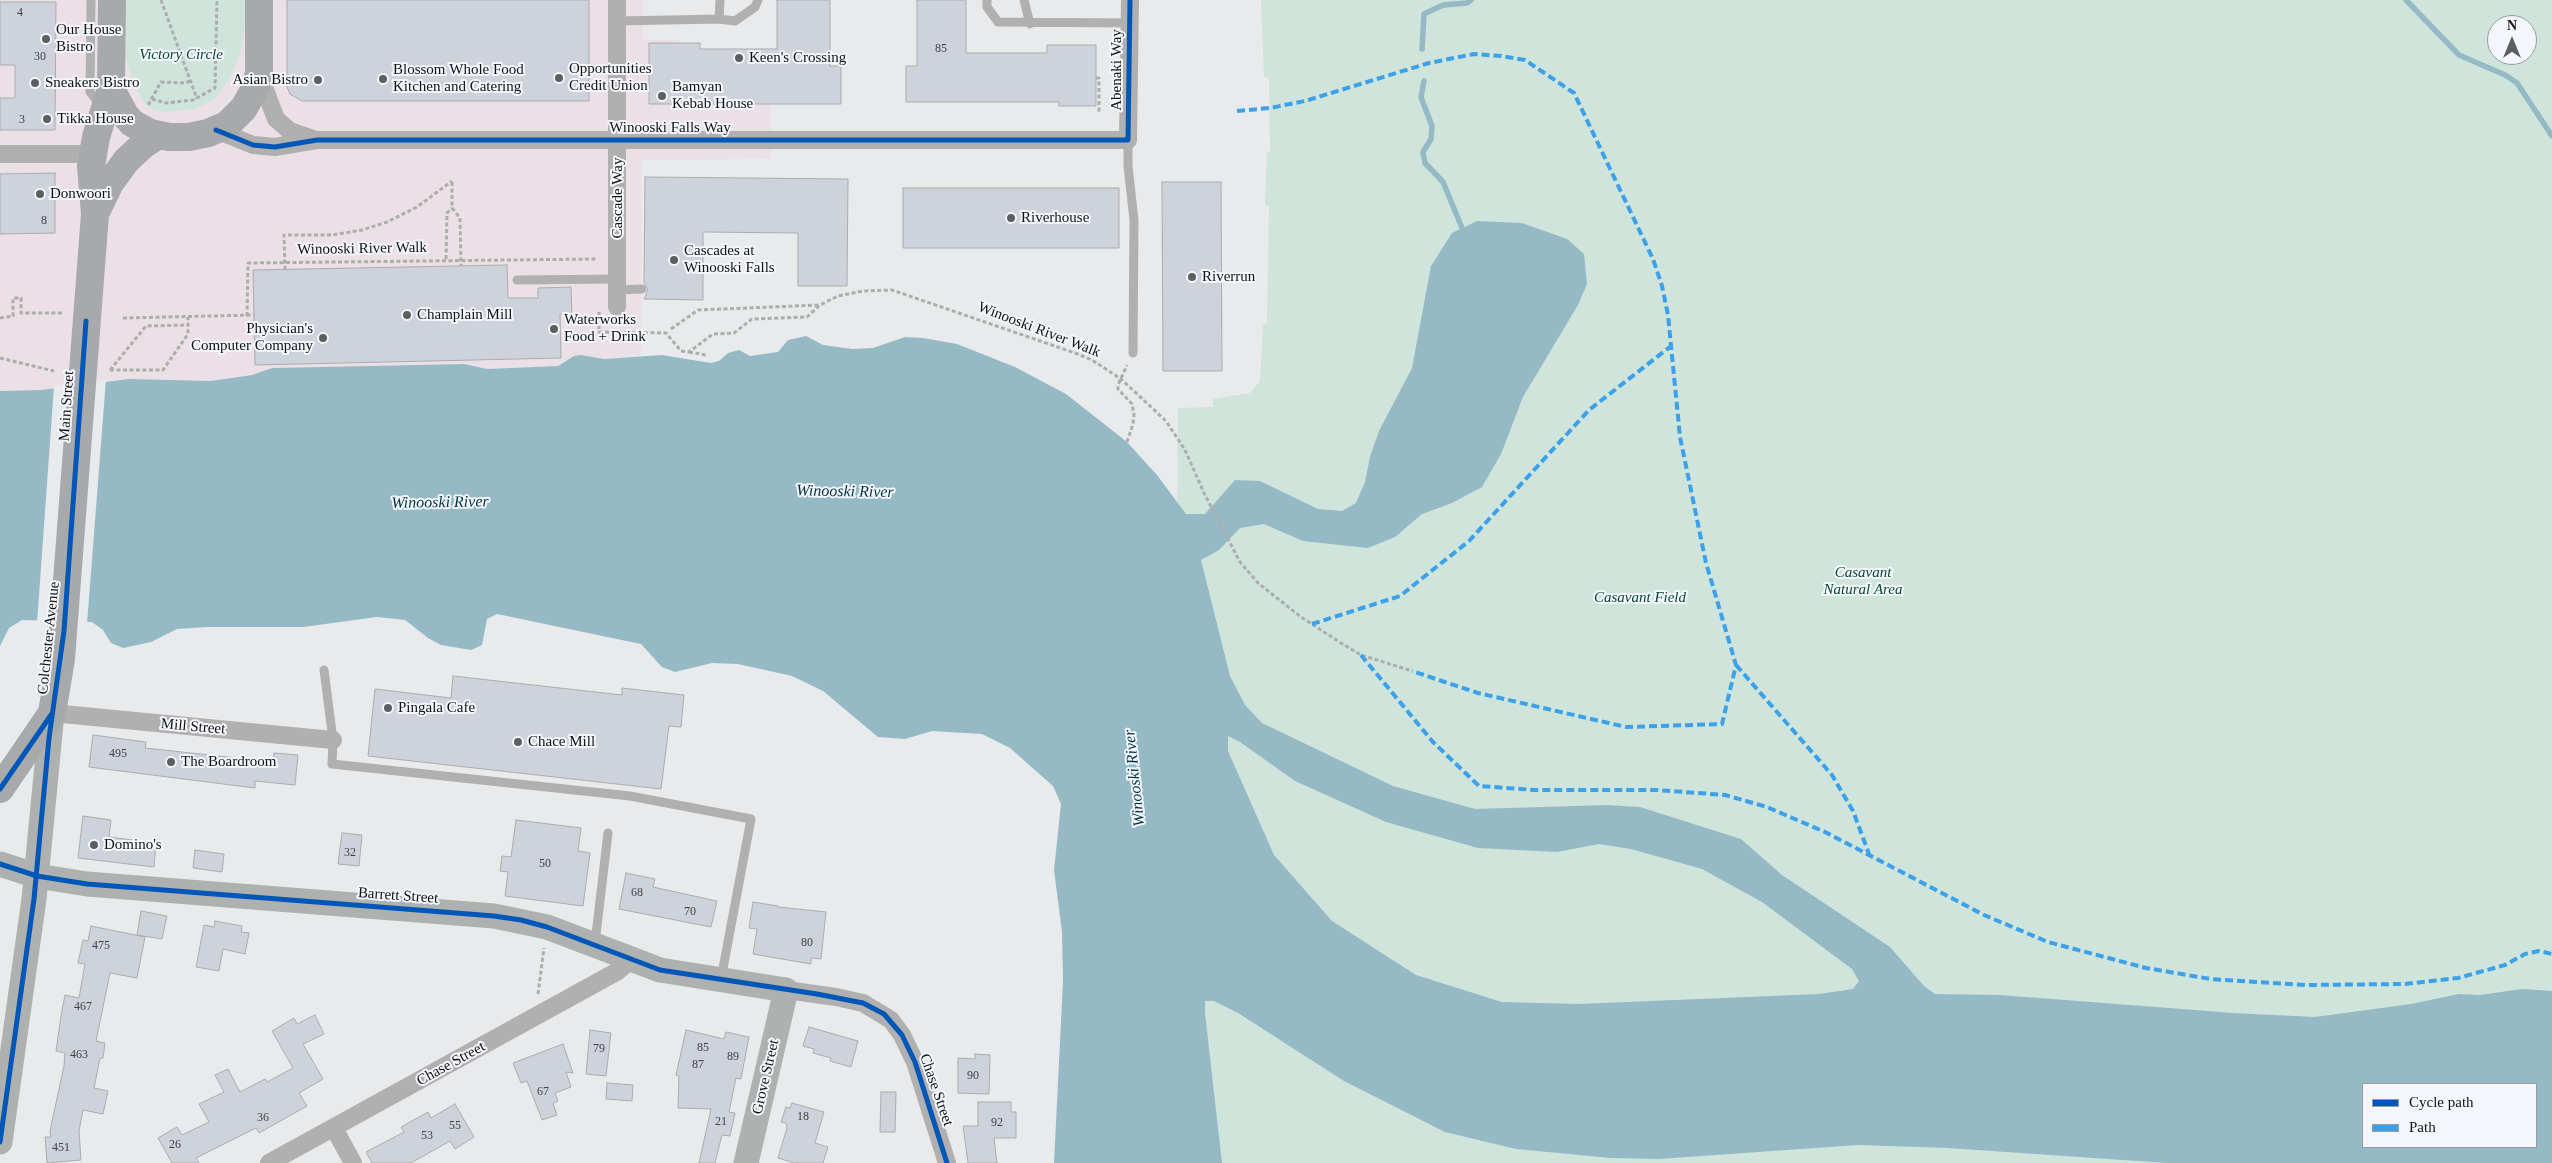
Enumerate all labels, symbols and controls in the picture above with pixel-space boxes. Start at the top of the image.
house number: 4 [17,6,23,20]
north arrow [2487,15,2537,65]
text: N [2507,18,2517,33]
place label: Our House Bistro [56,21,121,56]
street label: Abenaki Way [1108,29,1126,111]
marker: Our House Bistro [40,33,52,45]
house number: 85 [935,42,947,56]
park label: Victory Circle [139,46,223,64]
place label: Keen's Crossing [749,49,846,67]
house number: 30 [34,50,46,64]
marker: Keen's Crossing [733,52,745,64]
place label: Opportunities Credit Union [569,60,651,95]
place label: Blossom Whole Food Kitchen and Catering [393,61,524,96]
place label: Asian Bistro [233,71,308,89]
marker: Opportunities Credit Union [553,72,565,84]
marker: Blossom Whole Food Kitchen and Catering [377,73,389,85]
place label: Sneakers Bistro [45,74,140,92]
marker: Asian Bistro [312,74,324,86]
marker: Sneakers Bistro [29,77,41,89]
place label: Bamyan Kebab House [672,78,753,113]
marker: Bamyan Kebab House [656,90,668,102]
place label: Tikka House [57,110,134,128]
house number: 3 [19,113,25,127]
marker: Tikka House [41,113,53,125]
street label: Winooski Falls Way [609,119,731,137]
street label: Cascade Way [609,158,627,238]
place label: Donwoori [50,185,111,203]
marker: Donwoori [34,188,46,200]
place label: Riverhouse [1021,209,1089,227]
marker: Riverhouse [1005,212,1017,224]
house number: 8 [41,214,47,228]
street label: Winooski River Walk [297,239,427,259]
place label: Cascades at Winooski Falls [684,242,775,277]
marker: Cascades at Winooski Falls [668,254,680,266]
place label: Riverrun [1202,268,1255,286]
marker: Riverrun [1186,271,1198,283]
street label: Winooski River Walk [975,298,1103,362]
place label: Champlain Mill [417,306,512,324]
marker: Champlain Mill [401,309,413,321]
place label: Waterworks Food + Drink [564,311,646,346]
place label: Physician's Computer Company [191,320,313,355]
marker: Waterworks Food + Drink [548,323,560,335]
marker: Physician's Computer Company [317,332,329,344]
street label: Main Street [56,370,78,442]
water label: Winooski River [796,482,894,502]
water label: Winooski River [391,493,489,513]
park label: Casavant Natural Area [1823,564,1903,599]
street label: Colchester Avenue [34,581,64,695]
park label: Casavant Field [1594,589,1686,607]
place label: Pingala Cafe [398,699,475,717]
marker: Pingala Cafe [382,702,394,714]
street label: Mill Street [160,715,226,739]
water label: Winooski River [1120,729,1150,827]
place label: Chace Mill [528,733,595,751]
marker: Chace Mill [512,736,524,748]
house number: 495 [109,747,127,761]
place label: The Boardroom [181,753,276,771]
marker: The Boardroom [165,756,177,768]
place label: Domino's [104,836,162,854]
marker: Domino's [88,839,100,851]
house number: 32 [344,846,356,860]
house number: 50 [539,857,551,871]
street label: Barrett Street [357,884,439,908]
house number: 68 [631,886,643,900]
house number: 70 [684,905,696,919]
house number: 80 [801,936,813,950]
house number: 475 [92,939,110,953]
house number: 467 [74,1000,92,1014]
street label: Chase Street [414,1038,488,1090]
street label: Grove Street [749,1038,783,1116]
house number: 85 [697,1041,709,1055]
house number: 79 [593,1042,605,1056]
house number: 463 [70,1048,88,1062]
house number: 89 [727,1050,739,1064]
street label: Chase Street [915,1051,957,1129]
house number: 87 [692,1058,704,1072]
house number: 90 [967,1069,979,1083]
legend [2362,1083,2537,1148]
house number: 67 [537,1085,549,1099]
text: Cycle path [2409,1094,2474,1110]
house number: 18 [797,1110,809,1124]
house number: 36 [257,1111,269,1125]
house number: 21 [715,1115,727,1129]
house number: 92 [991,1116,1003,1130]
house number: 55 [449,1119,461,1133]
text: Path [2409,1119,2436,1135]
house number: 53 [421,1129,433,1143]
house number: 26 [169,1138,181,1152]
house number: 451 [52,1141,70,1155]

